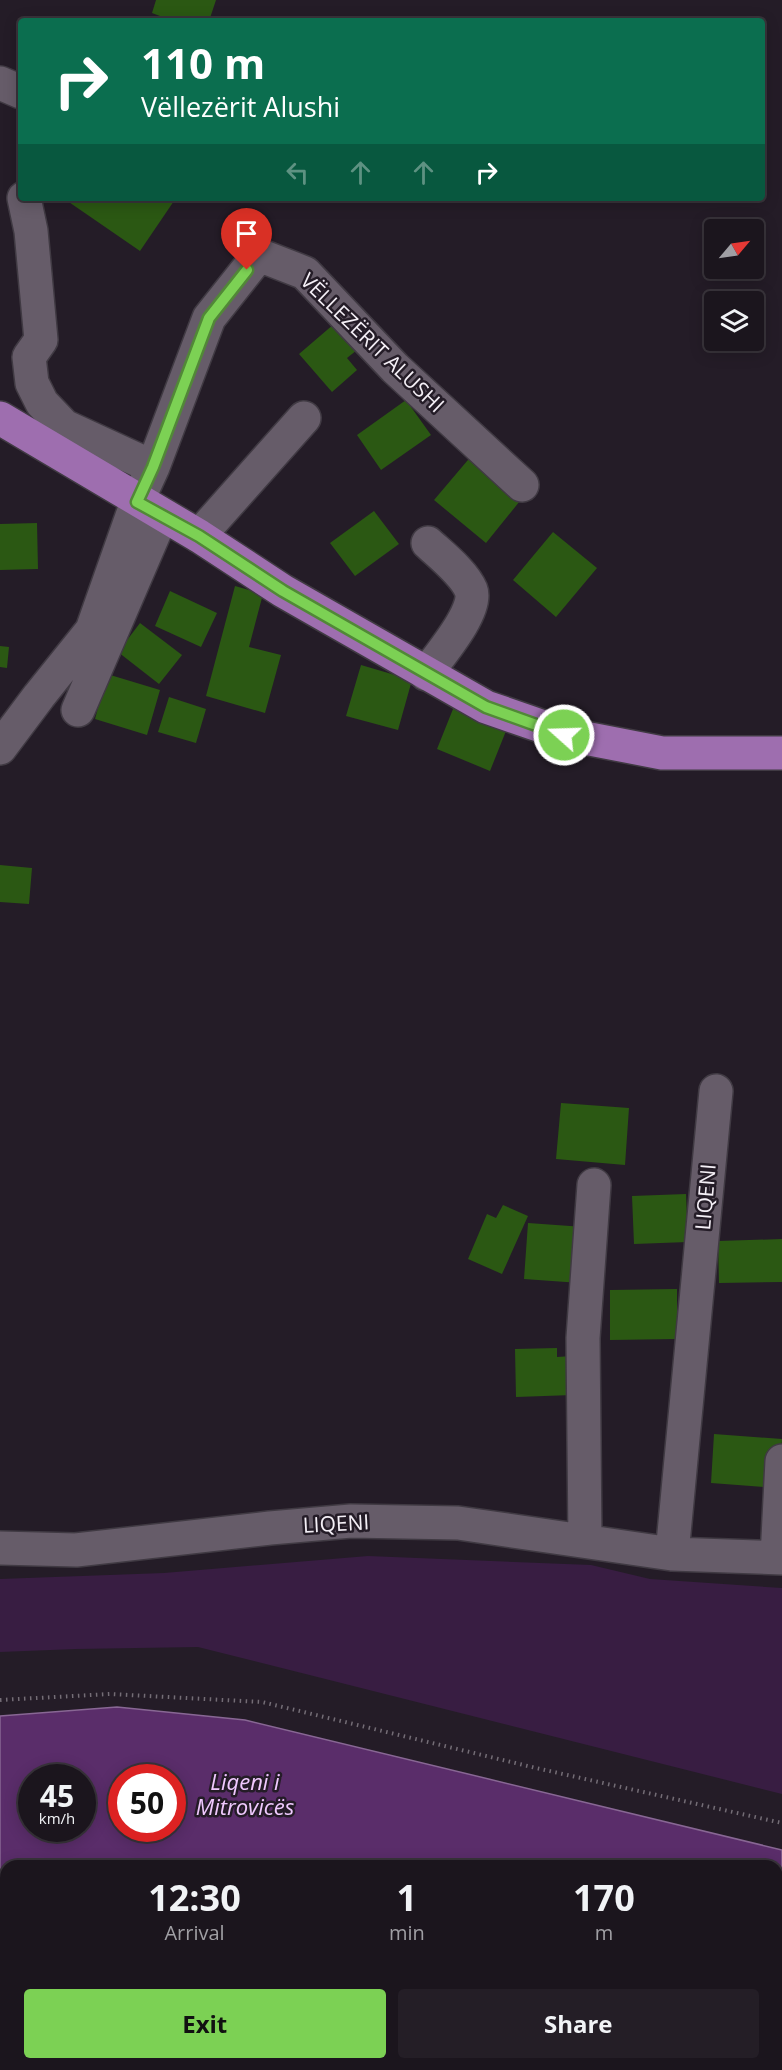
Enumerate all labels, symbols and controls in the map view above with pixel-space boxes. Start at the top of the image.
text: 110 m [141,34,265,91]
icon: right [42,42,120,120]
text: Vëllezërit Alushi [141,88,340,125]
icon: left [281,156,314,189]
icon: ahead [344,156,377,189]
icon: ahead [407,156,440,189]
icon: right [470,156,503,189]
pin [221,208,272,270]
icon: arrive [230,217,263,250]
north arrow [704,219,764,279]
map controls [704,219,764,351]
street label: VËLLEZËRIT ALUSHI [295,266,451,418]
button: layers [704,291,764,351]
position arrow [532,703,596,767]
street label: LIQENI [688,1163,722,1231]
street label: LIQENI [302,1507,370,1539]
speed limit sign: 50 [108,1764,186,1842]
water label: Liqeni i Mitrovicës [196,1766,295,1821]
text: 45 [40,1775,74,1816]
text: km/h [39,1808,75,1828]
text: 12:30 [148,1873,241,1922]
text: 1 [397,1873,417,1922]
text: 170 [573,1873,635,1922]
text: Arrival [164,1919,225,1946]
text: min [389,1919,425,1946]
text: m [595,1919,613,1946]
button: Exit [24,1989,386,2058]
button: Share [398,1989,759,2058]

